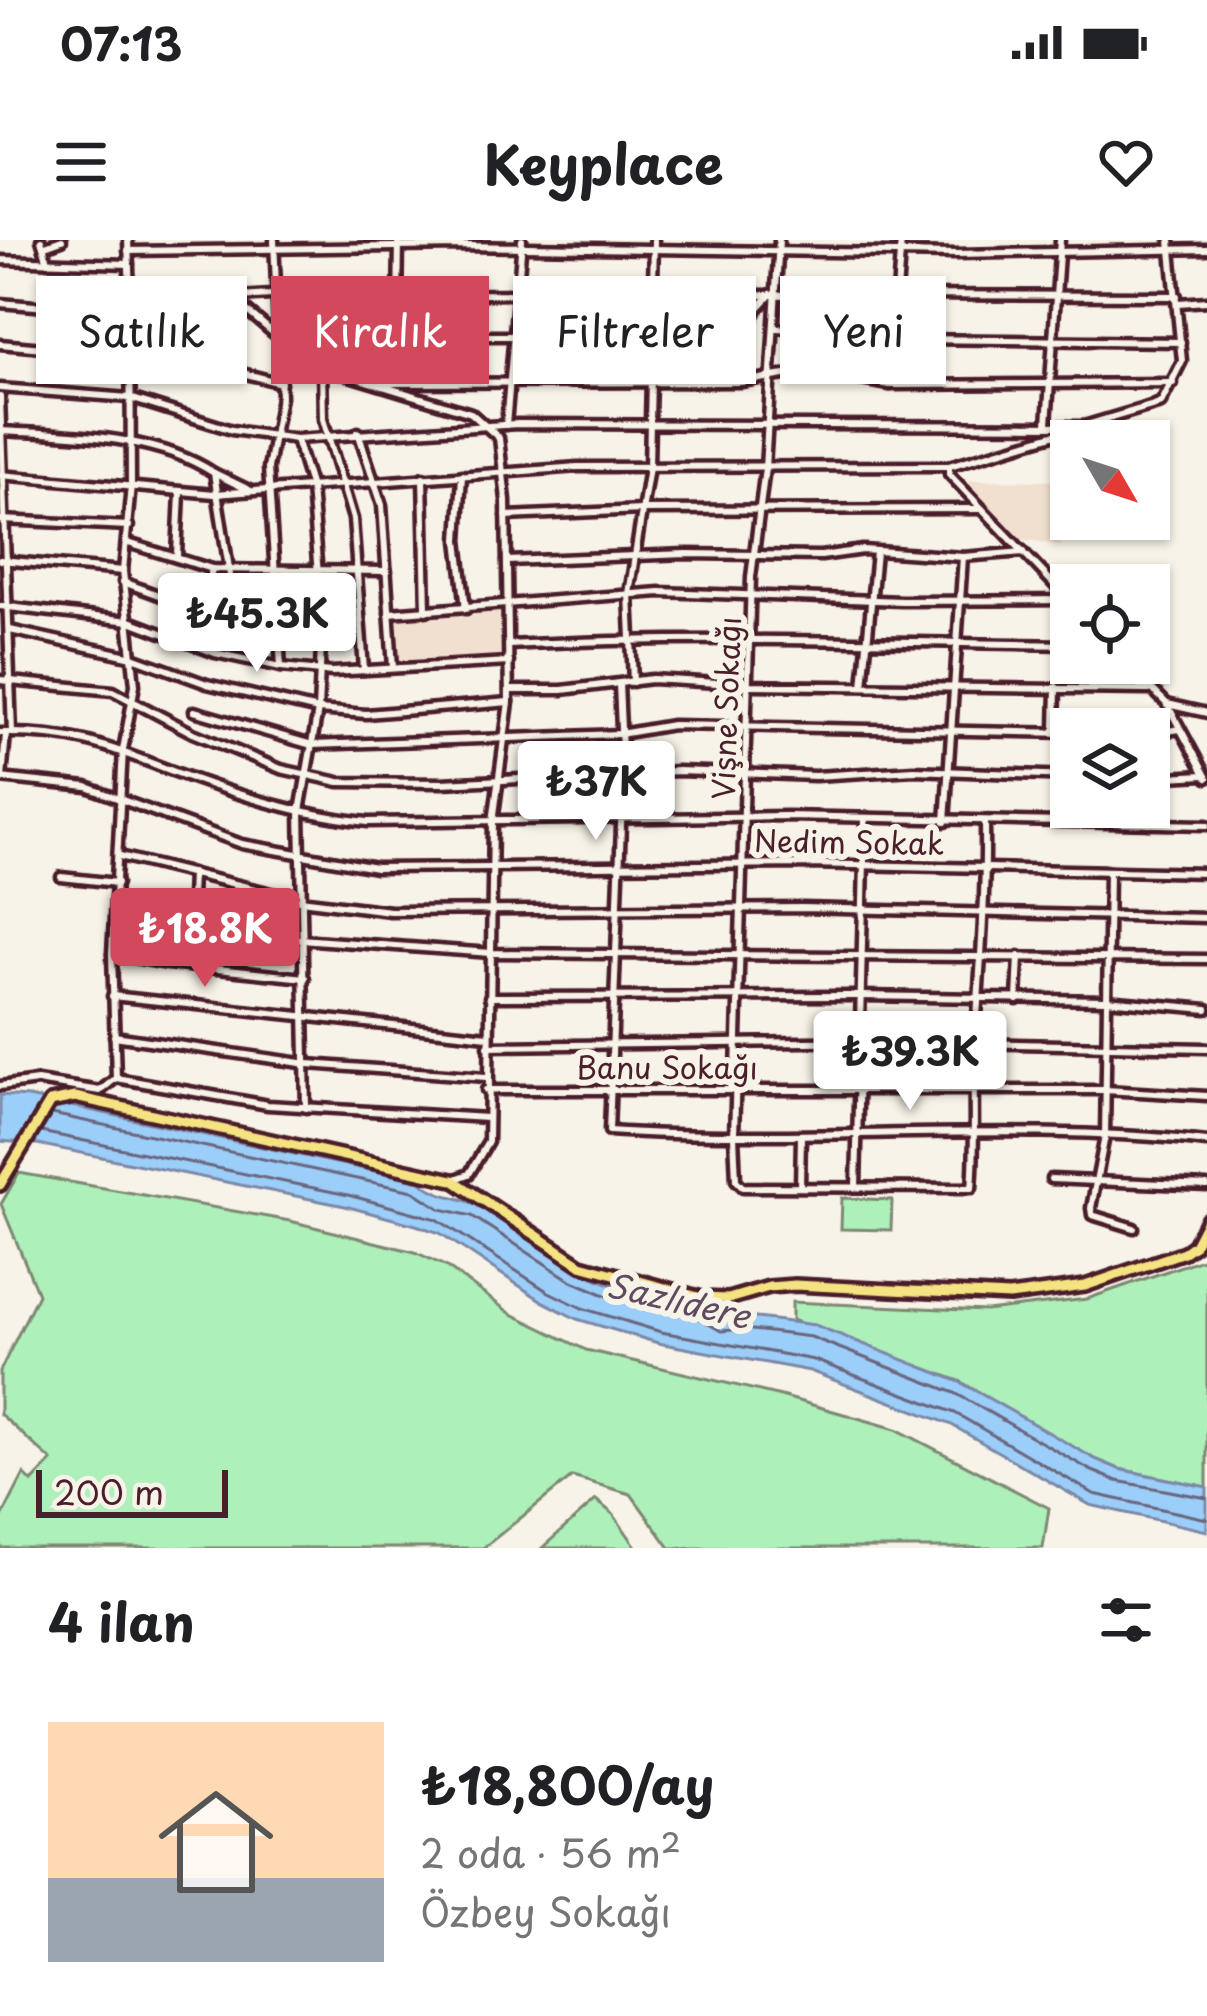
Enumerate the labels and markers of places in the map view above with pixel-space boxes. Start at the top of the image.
pin: ₺45.3K [159,573,355,675]
pin: ₺37K [525,741,667,843]
pin: ₺18.8K [107,888,303,990]
pin: ₺39.3K [812,1011,1008,1113]

